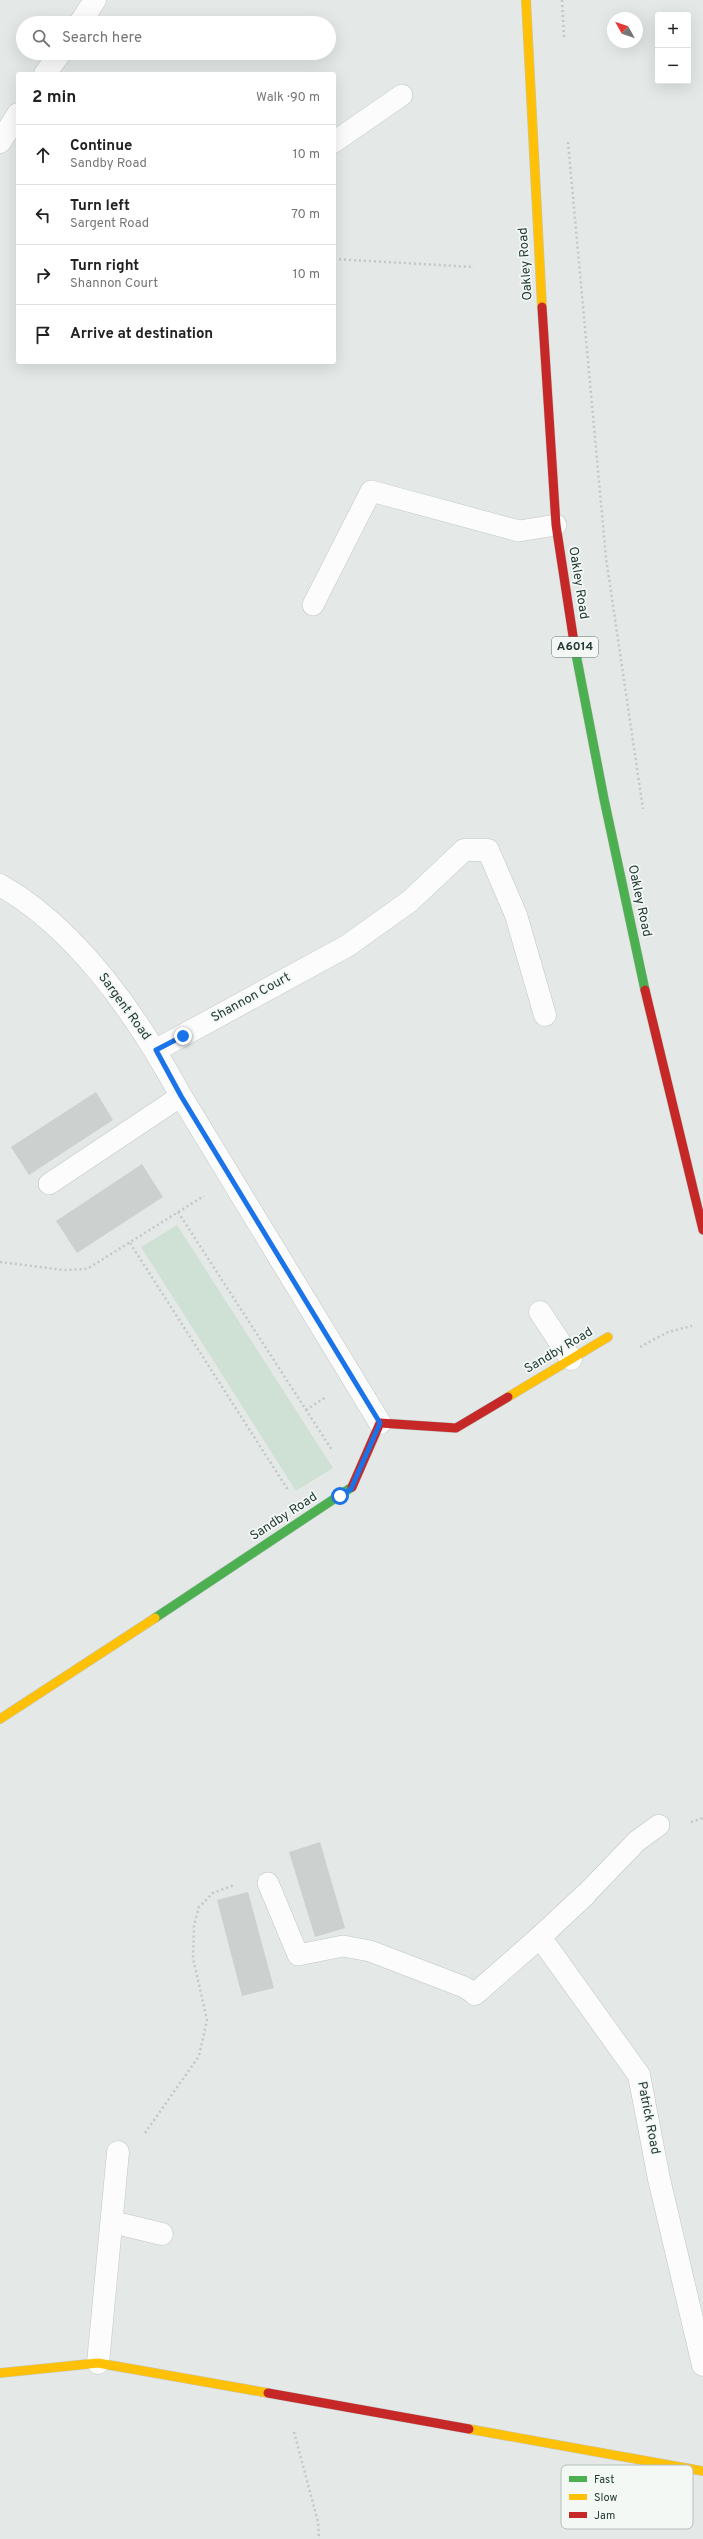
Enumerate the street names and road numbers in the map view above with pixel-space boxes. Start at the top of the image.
street label: Oakley Road [515,227,537,301]
street label: Oakley Road [564,546,592,620]
road number: A6014 [552,637,598,657]
street label: Oakley Road [624,864,654,938]
street label: Sargent Road [94,970,154,1044]
street label: Shannon Court [209,970,293,1026]
street label: Sandby Road [522,1324,596,1378]
street label: Sandby Road [247,1489,321,1545]
street label: Patrick Road [633,2080,663,2156]

